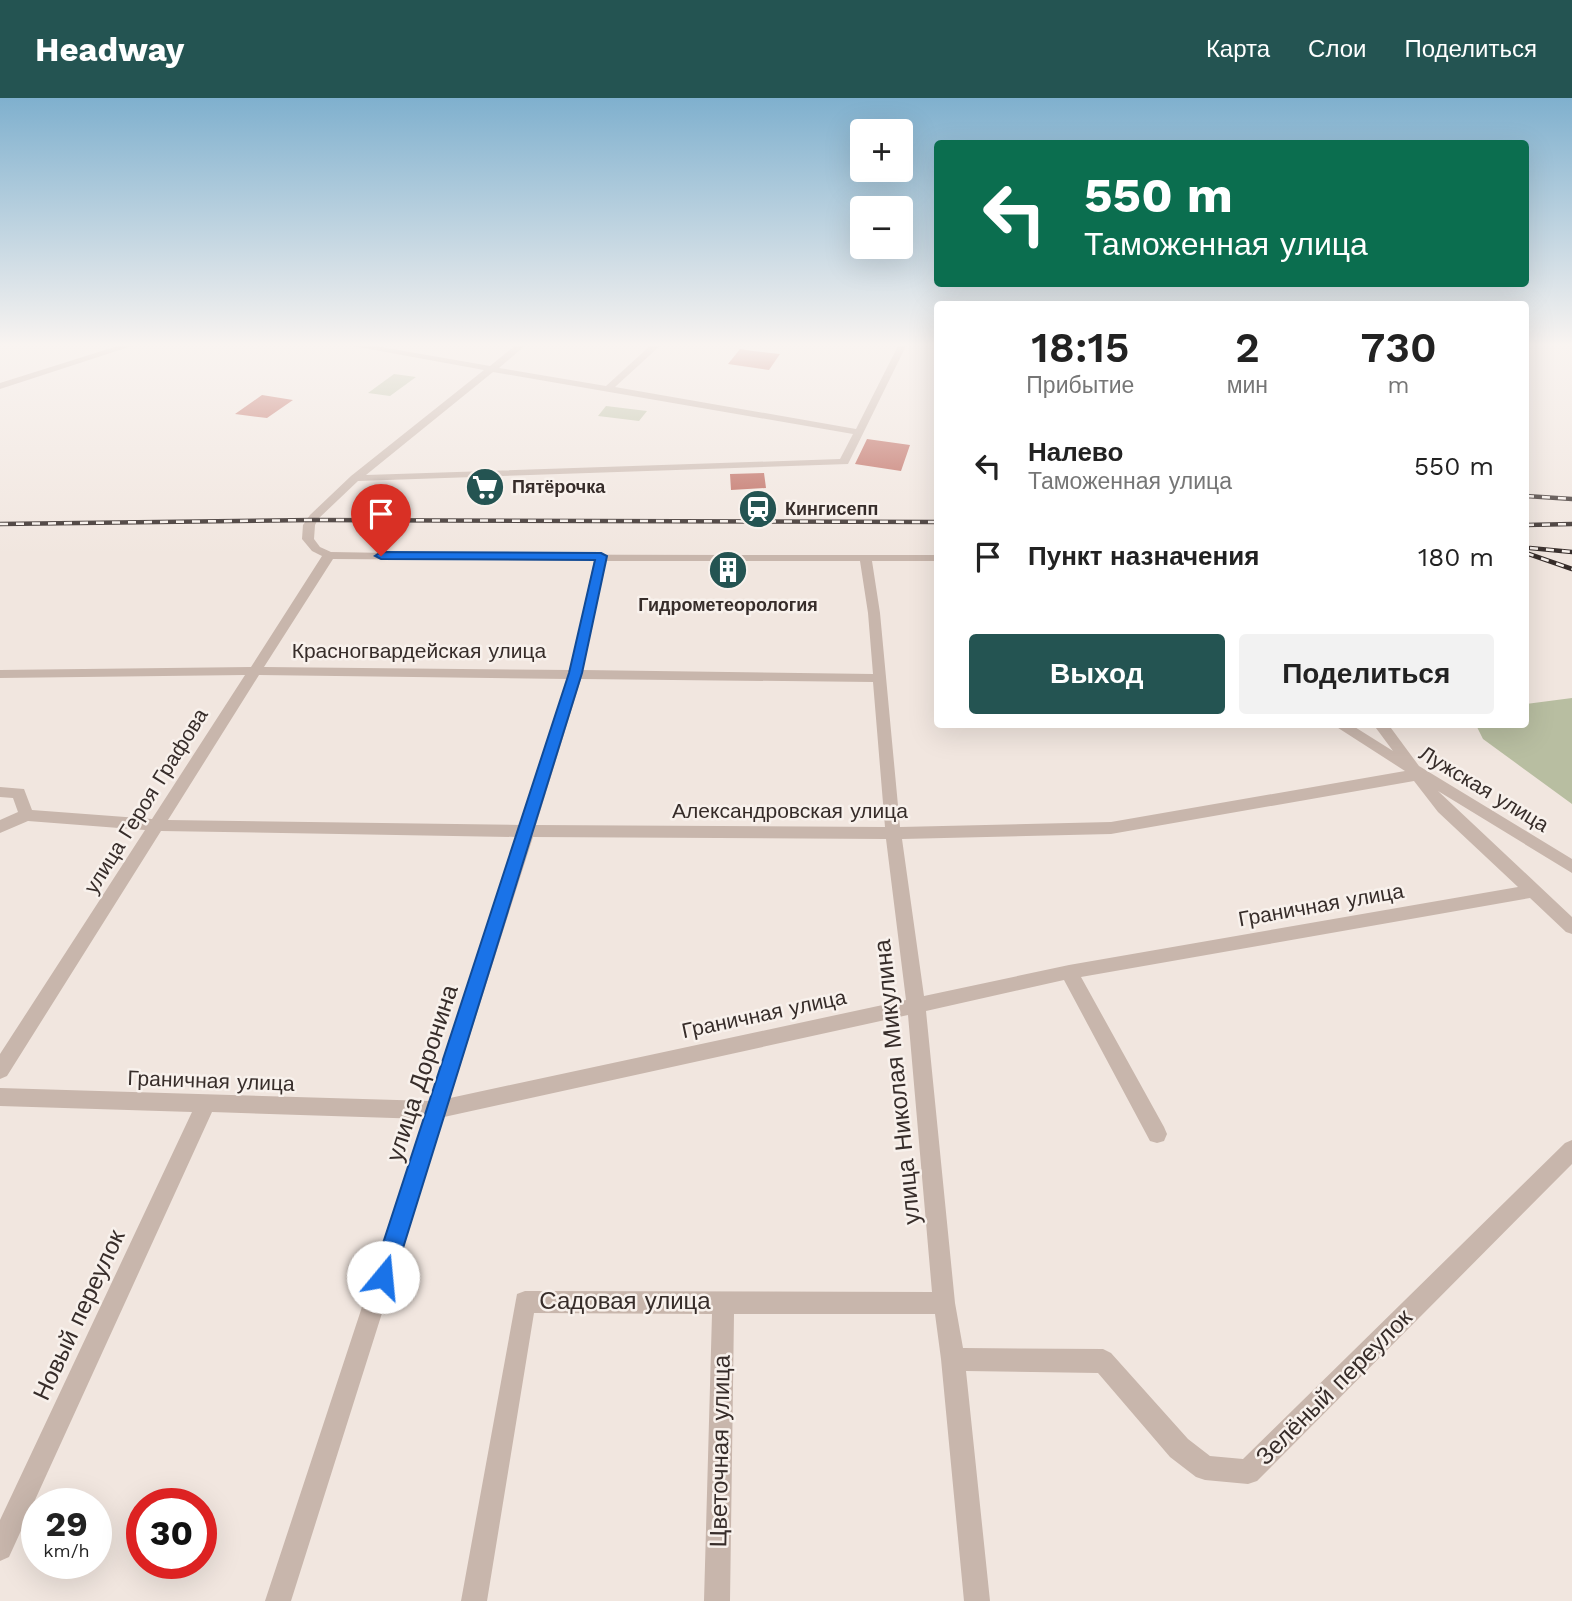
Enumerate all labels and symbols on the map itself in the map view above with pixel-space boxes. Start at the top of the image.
supermarket icon: Пятёрочка [464,466,506,508]
place label: Пятёрочка [512,476,606,497]
pin [351,484,411,556]
station icon: Кингисепп [737,488,779,530]
place label: Кингисепп [785,498,878,519]
building icon: Гидрометеорология [707,549,749,591]
place label: Гидрометеорология [638,594,818,615]
street label: Красногвардейская улица [292,638,547,663]
street label: улица Героя Графова [78,703,213,898]
street label: Лужская улица [1415,740,1554,837]
street label: Александровская улица [672,798,908,823]
street label: Граничная улица [1236,878,1406,931]
street label: улица Николая Микулина [868,937,926,1226]
street label: улица Доронина [380,981,464,1165]
street label: Граничная улица [679,984,849,1043]
street label: Граничная улица [127,1065,295,1096]
street label: Новый переулок [27,1225,131,1405]
position arrow [346,1240,420,1314]
street label: Садовая улица [539,1287,711,1315]
street label: Зелёный переулок [1250,1303,1418,1471]
street label: Цветочная улица [704,1354,736,1548]
speed limit sign: 30 [126,1488,217,1579]

